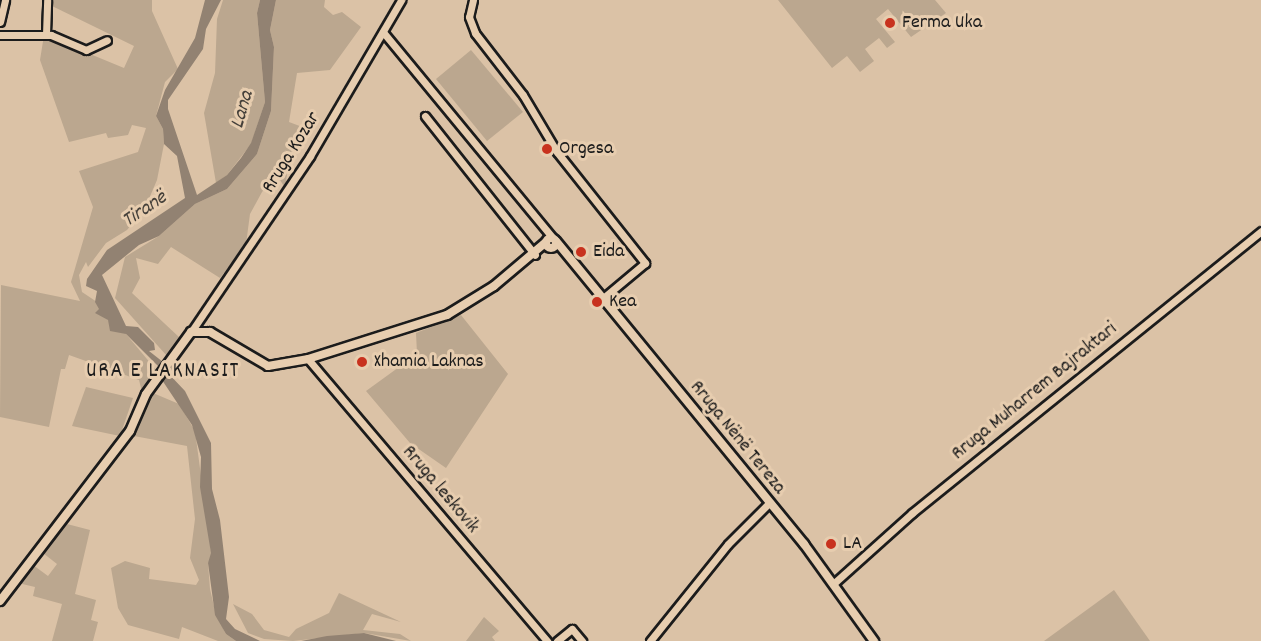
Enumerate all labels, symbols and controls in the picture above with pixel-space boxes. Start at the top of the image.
place label: Ferma Uka [902,11,982,35]
marker: Ferma Uka [883,16,897,30]
water label: Lana [226,88,260,132]
street label: Rruga Kozar [258,108,326,198]
place label: Orgesa [559,137,613,161]
marker: Orgesa [540,142,554,156]
water label: Tiranë [118,186,172,234]
place label: Eida [593,240,624,264]
marker: Eida [574,245,588,259]
place label: Kea [609,290,636,314]
marker: Kea [590,295,604,309]
street label: Rruga Muharrem Bajraktari [947,318,1123,466]
place label: Xhamia Laknas [374,350,484,374]
marker: Xhamia Laknas [355,355,369,369]
district label: URA E LAKNASIT [86,359,240,385]
street label: Rruga Nënë Tereza [684,376,790,500]
street label: Rruga leskovik [396,441,484,539]
place label: LA [843,532,862,556]
marker: LA [824,537,838,551]

